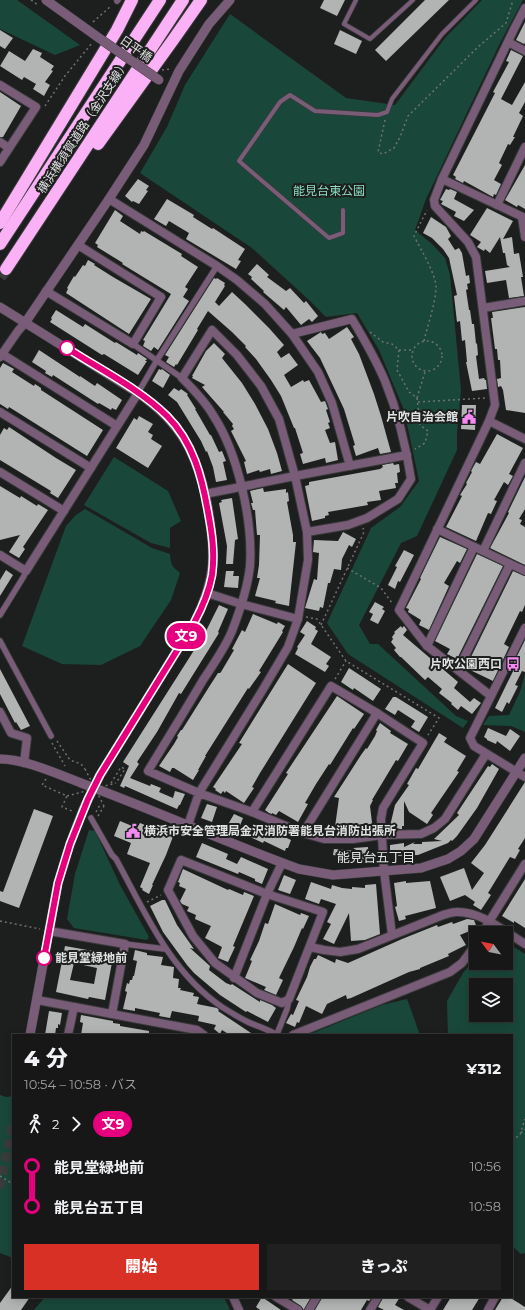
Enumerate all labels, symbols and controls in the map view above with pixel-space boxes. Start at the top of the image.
street label: 日平橋 [117,32,155,65]
street label: 横浜横須賀道路（金沢支線） [34,57,131,196]
park label: 能見台東公園 [293,183,365,198]
unlabelled marker [59,340,75,356]
place label: 片吹自治会館 [386,409,458,424]
public building icon: 片吹自治会館 [461,409,477,425]
line badge: 文9 [168,623,204,649]
text: 文9 [175,627,197,645]
place label: 片吹公園西口 [430,656,502,671]
bus stop icon: 片吹公園西口 [505,656,521,672]
public building icon: 横浜市安全管理局金沢消防署能見台消防出張所 [125,823,141,839]
place label: 横浜市安全管理局金沢消防署能見台消防出張所 [144,823,396,838]
district label: 能見台五丁目 [337,849,415,865]
north arrow [469,926,513,970]
map controls [469,926,513,1022]
marker: 能見堂緑地前 [36,950,52,966]
place label: 能見堂緑地前 [55,950,127,965]
button: layers [469,978,513,1022]
text: 4 分 [24,1045,68,1072]
text: ¥312 [466,1059,501,1078]
text: 10:54 – 10:58 · バス [24,1076,137,1092]
icon: walk [24,1113,46,1135]
icon: forward [65,1113,87,1135]
text: 文9 [101,1115,124,1133]
text: 2 [52,1116,59,1132]
text: 能見堂緑地前 [54,1158,144,1177]
text: 10:56 [470,1158,501,1174]
text: 能見台五丁目 [54,1198,144,1217]
text: 10:58 [469,1198,501,1214]
button: 開始 [24,1244,259,1290]
button: きっぷ [267,1244,501,1290]

